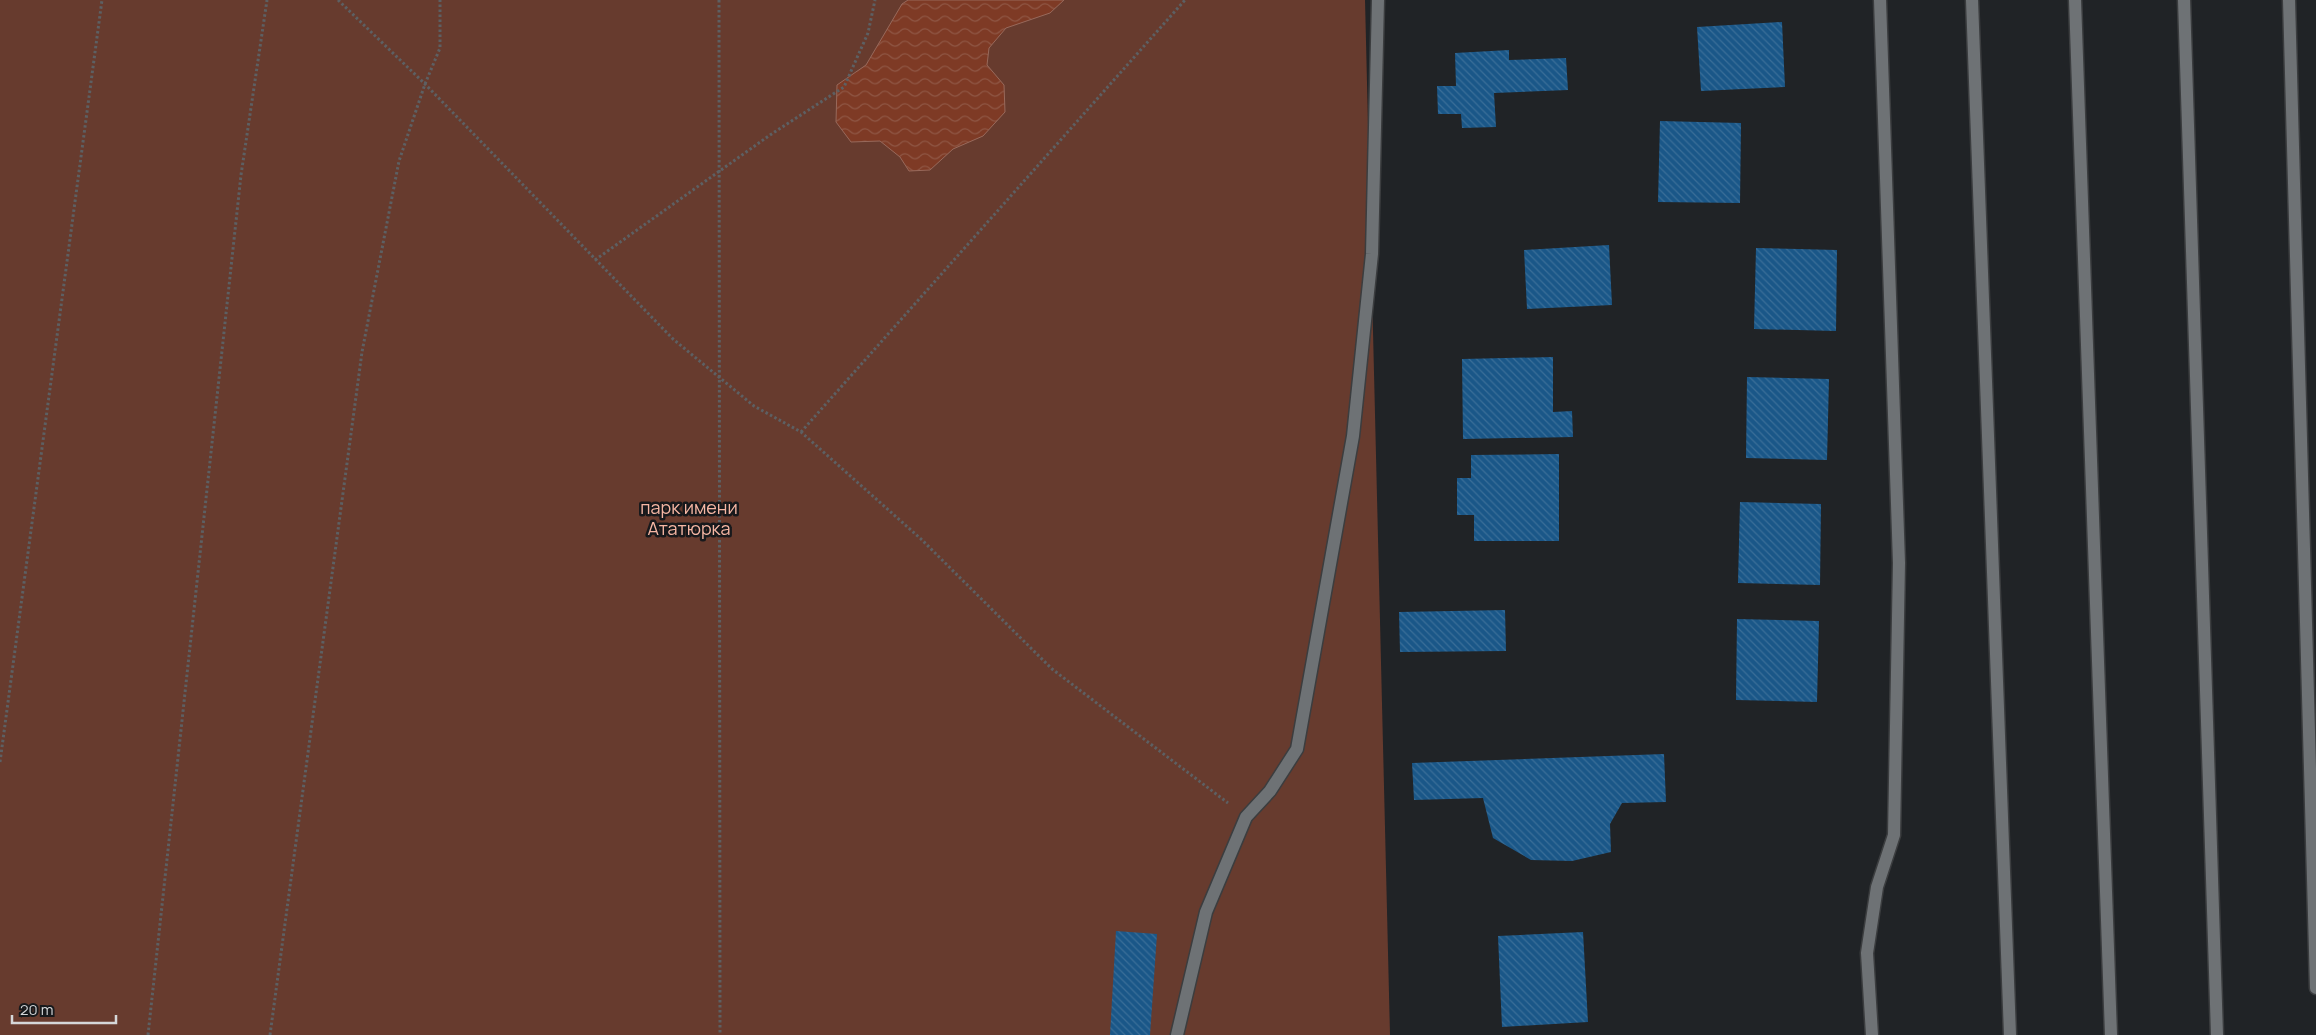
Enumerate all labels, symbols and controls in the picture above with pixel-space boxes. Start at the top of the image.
park label: парк имени Ататюрка [640,495,738,540]
scale bar [12,992,116,1024]
text: 20 m [20,999,53,1020]

